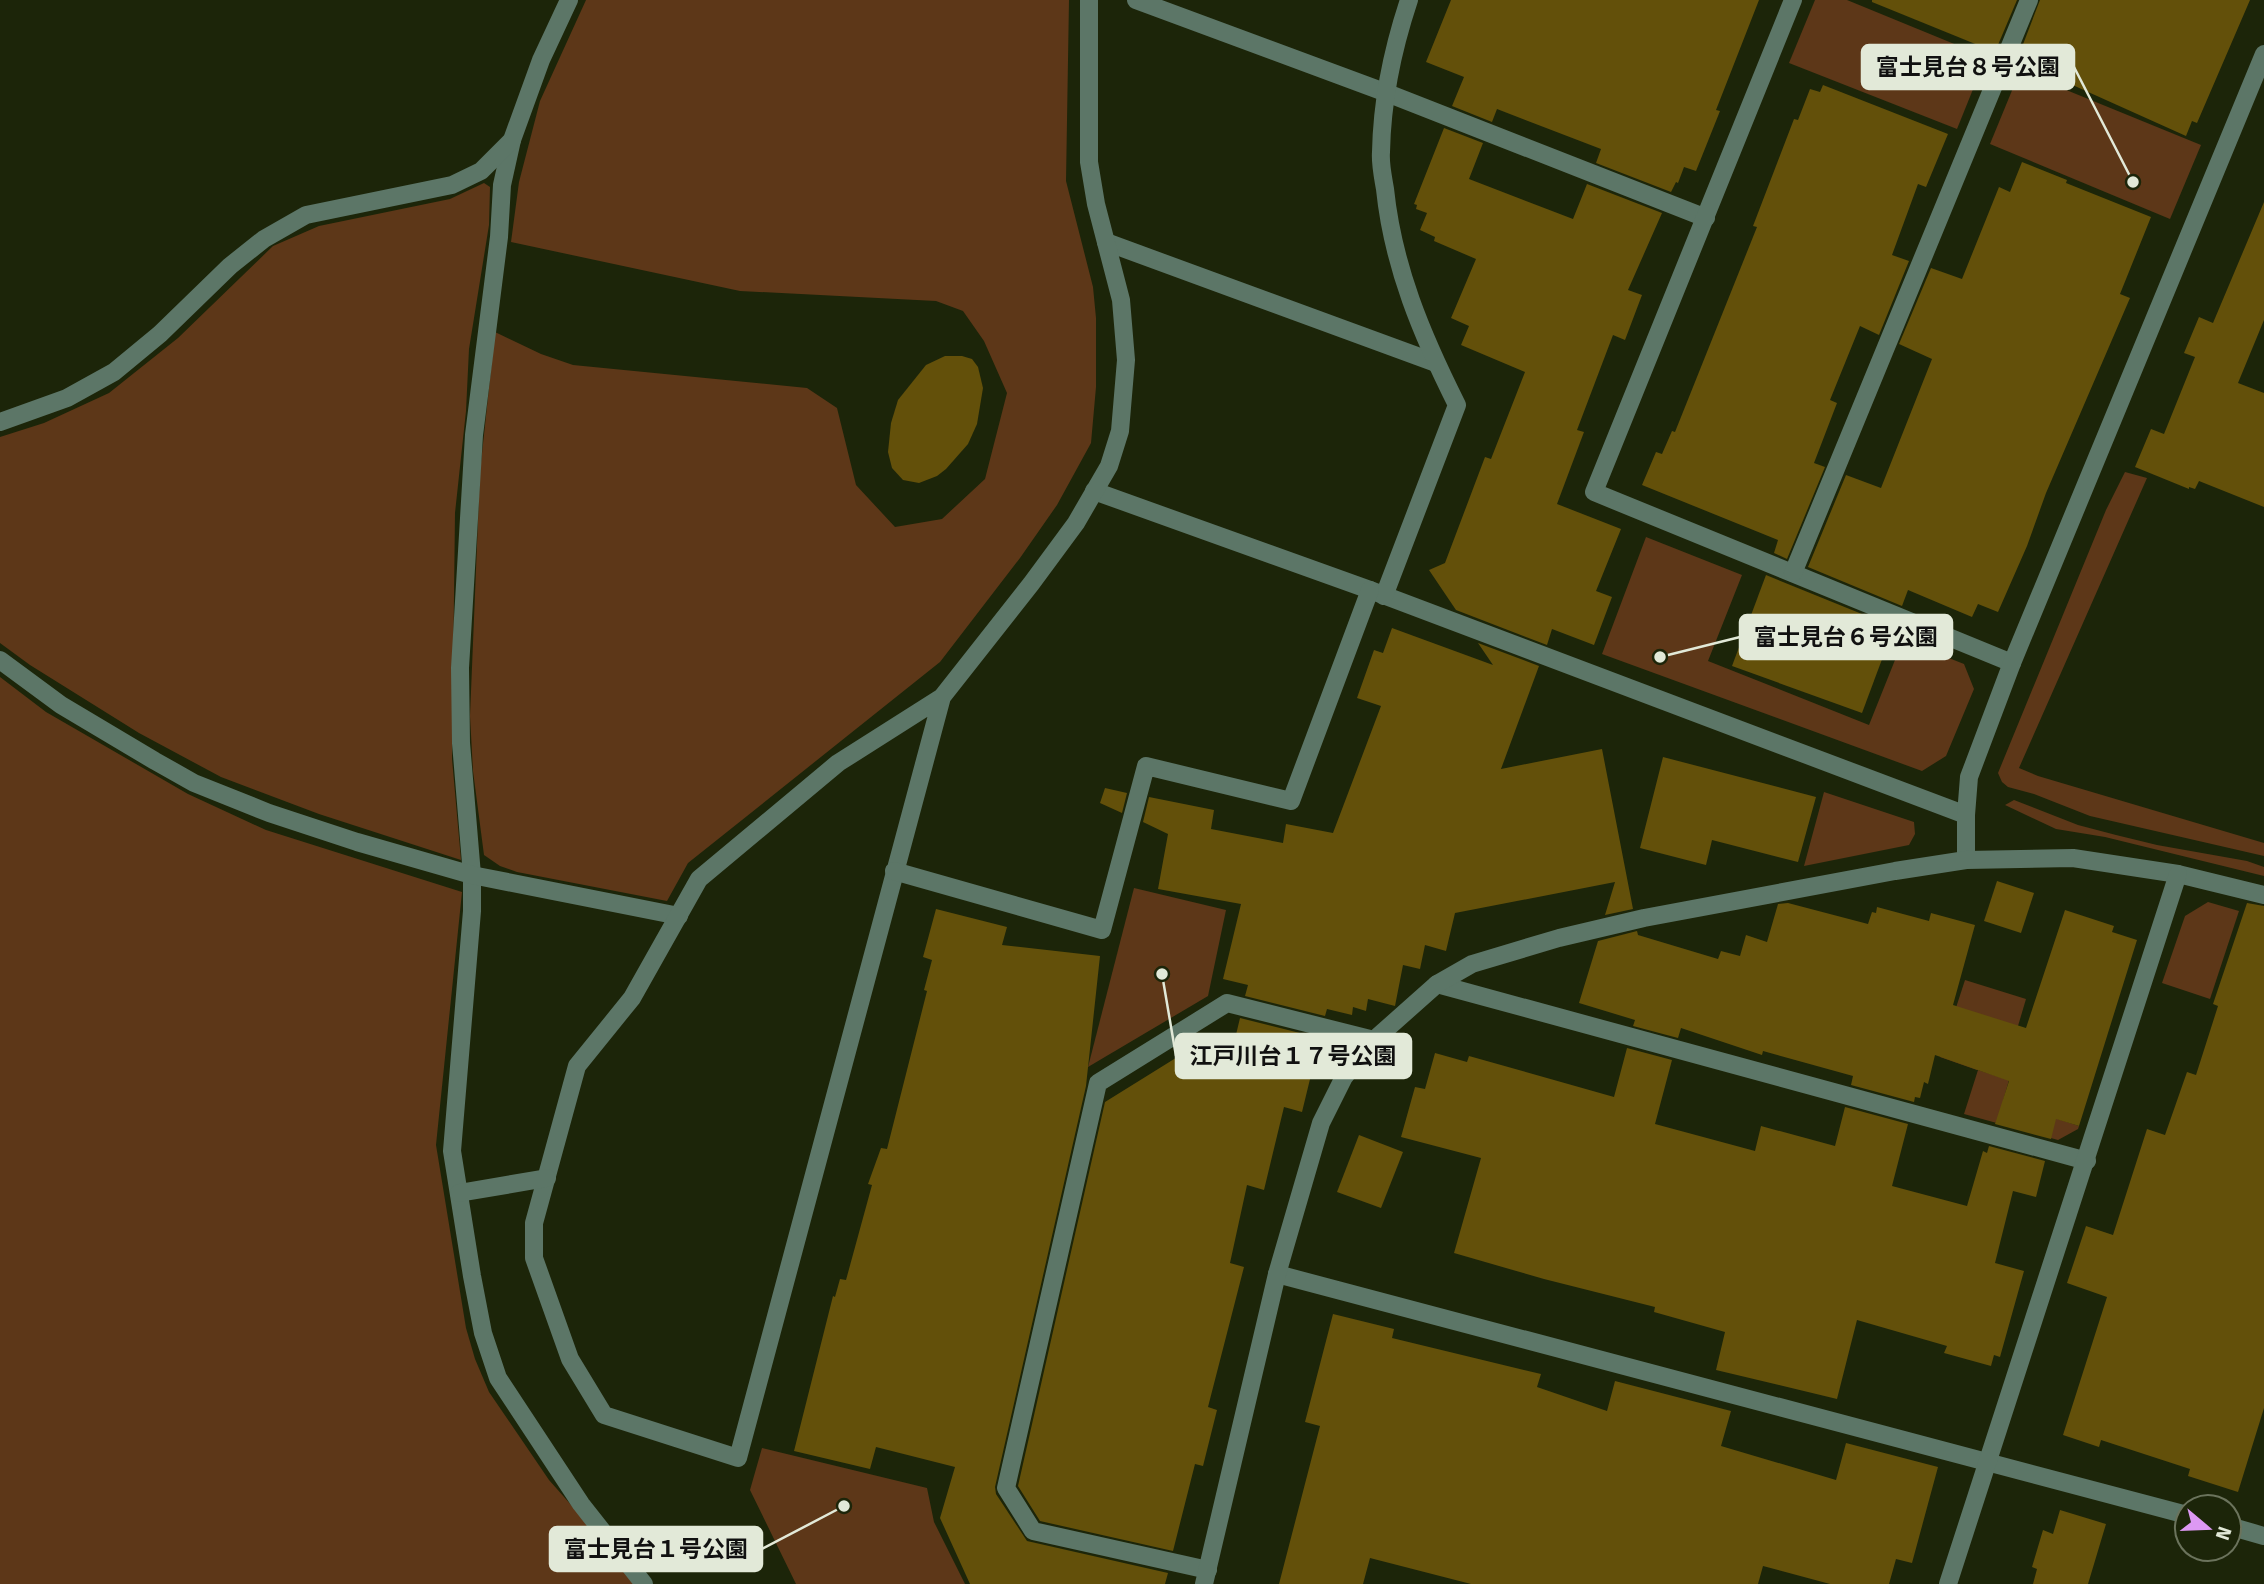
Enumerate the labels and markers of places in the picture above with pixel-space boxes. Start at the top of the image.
callout: 富士見台８号公園 [1862,45,2074,89]
callout: 富士見台６号公園 [1740,615,1952,659]
callout: 江戸川台１７号公園 [1176,1034,1411,1078]
callout: 富士見台１号公園 [550,1527,762,1571]

